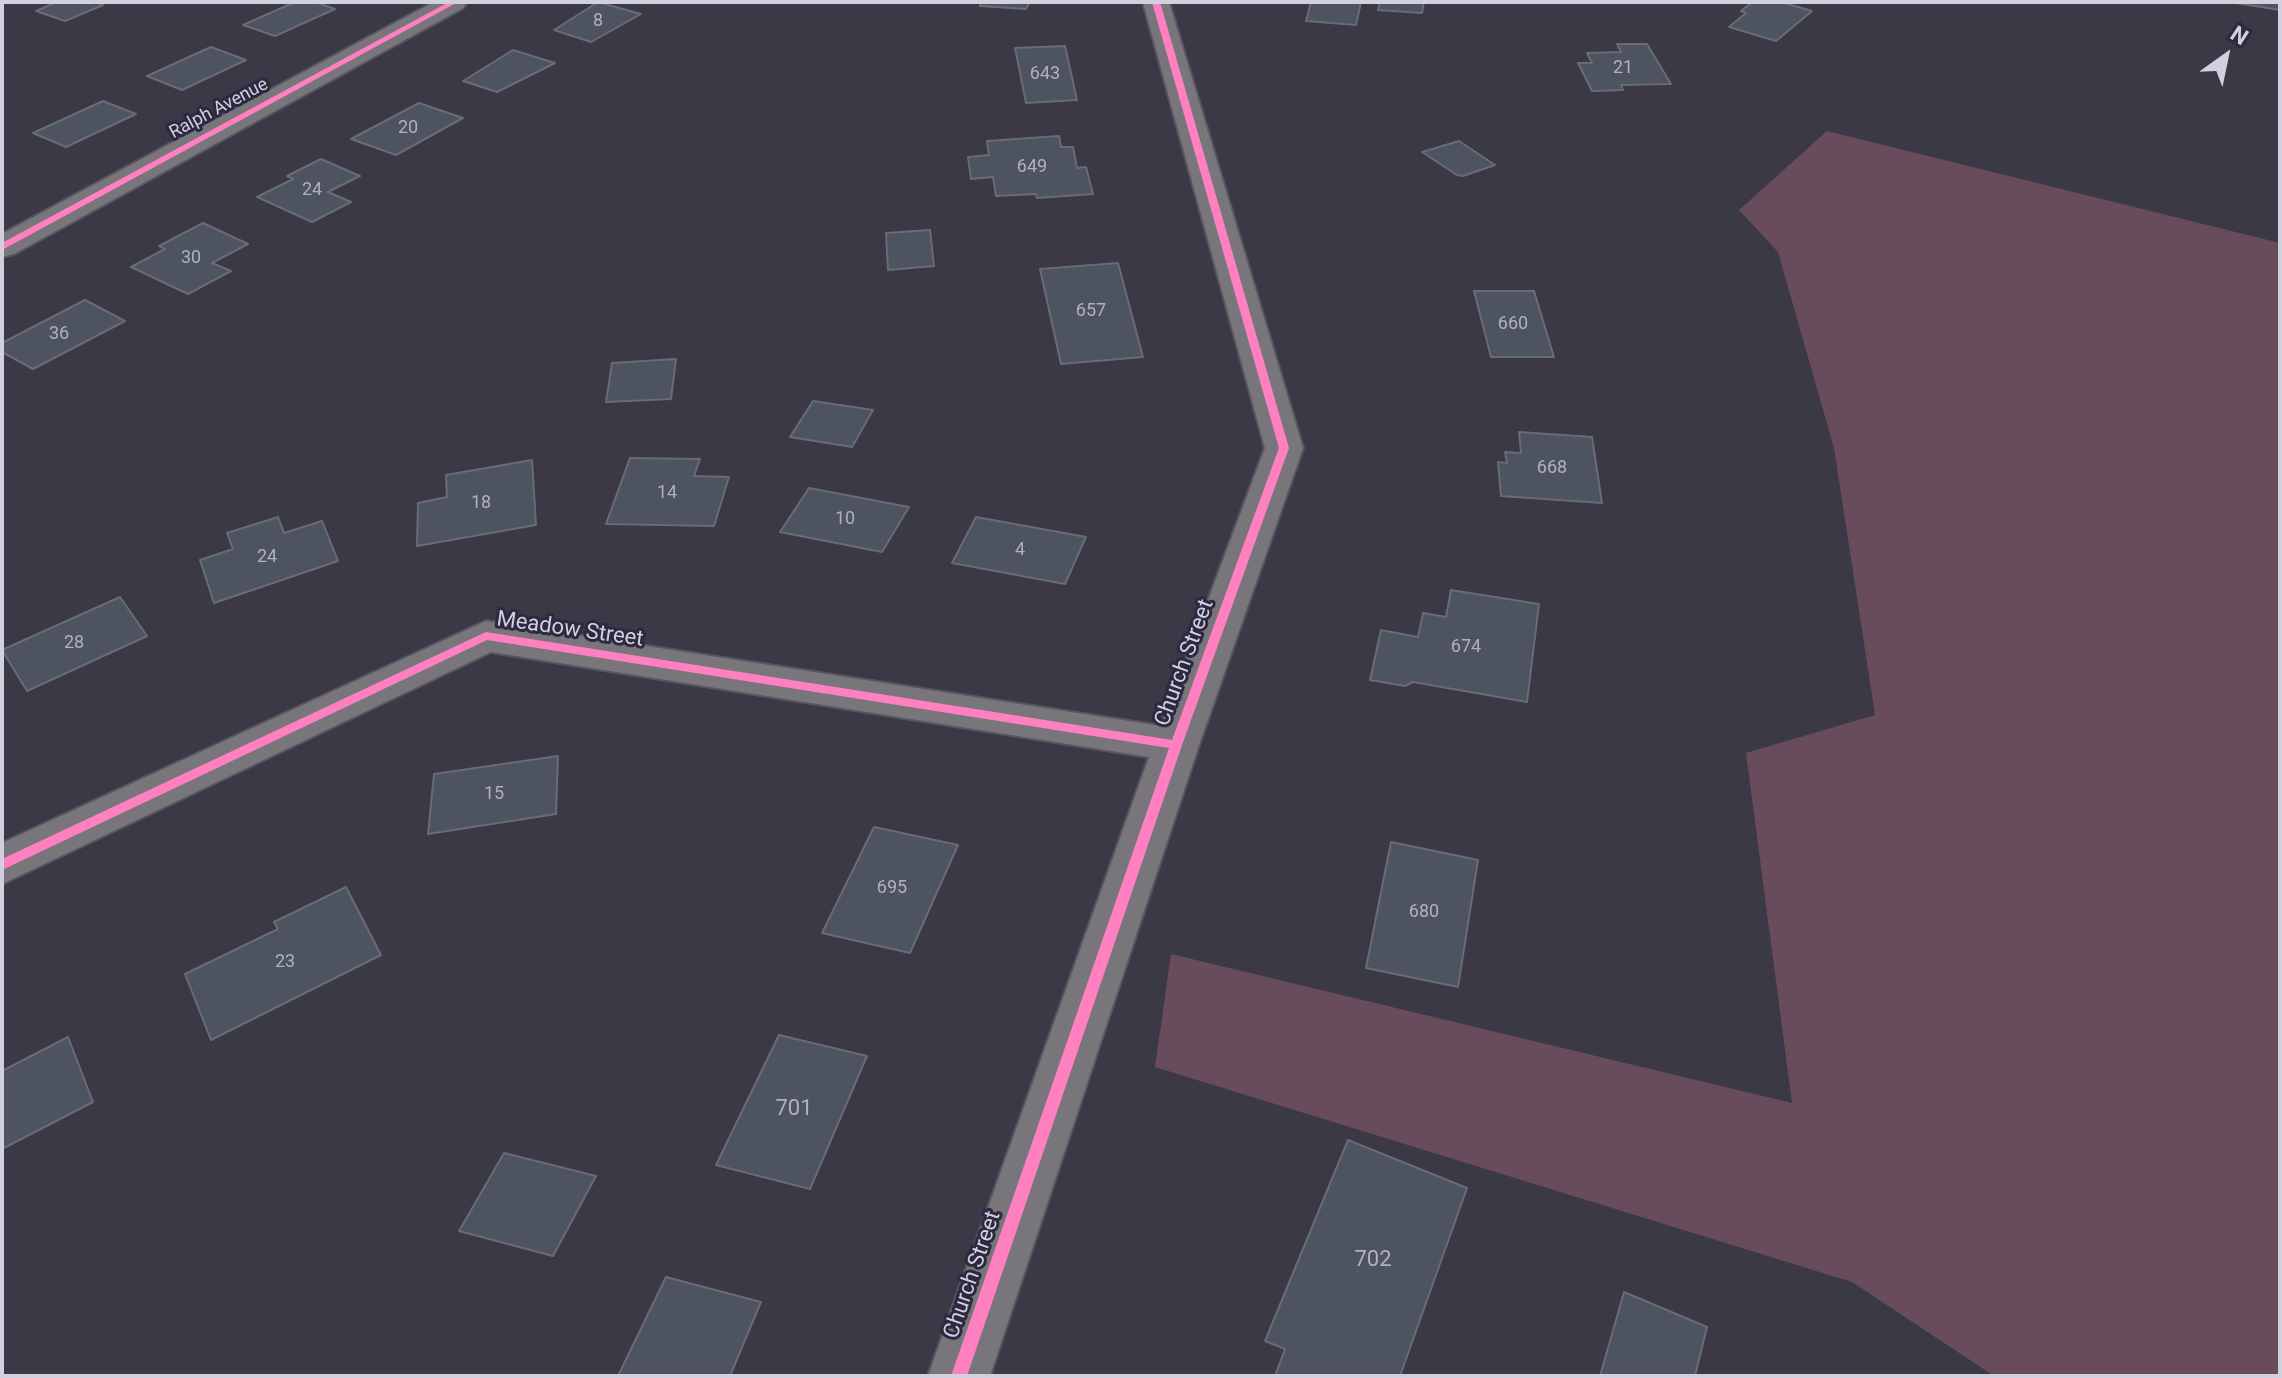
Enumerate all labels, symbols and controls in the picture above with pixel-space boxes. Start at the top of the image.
house number: 8 [593,10,603,32]
north arrow [2186,16,2266,96]
text: N [2226,21,2253,50]
house number: 21 [1613,57,1633,79]
house number: 643 [1030,63,1060,85]
street label: Ralph Avenue [166,74,272,144]
house number: 20 [398,117,418,139]
house number: 649 [1017,156,1047,178]
house number: 24 [302,179,322,201]
house number: 30 [181,247,201,269]
house number: 657 [1076,300,1106,322]
house number: 660 [1498,313,1528,335]
house number: 36 [49,323,69,345]
house number: 668 [1537,457,1567,479]
house number: 14 [657,482,677,504]
house number: 18 [471,492,491,514]
house number: 10 [835,508,855,530]
house number: 4 [1015,539,1025,561]
house number: 24 [257,546,277,568]
street label: Church Street [1150,596,1220,730]
street label: Meadow Street [495,607,645,653]
house number: 28 [64,632,84,654]
house number: 674 [1451,636,1481,658]
house number: 15 [484,783,504,805]
house number: 695 [877,877,907,899]
house number: 680 [1409,901,1439,923]
house number: 23 [275,951,295,973]
house number: 701 [775,1096,813,1122]
street label: Church Street [939,1208,1007,1342]
house number: 702 [1354,1247,1392,1273]

